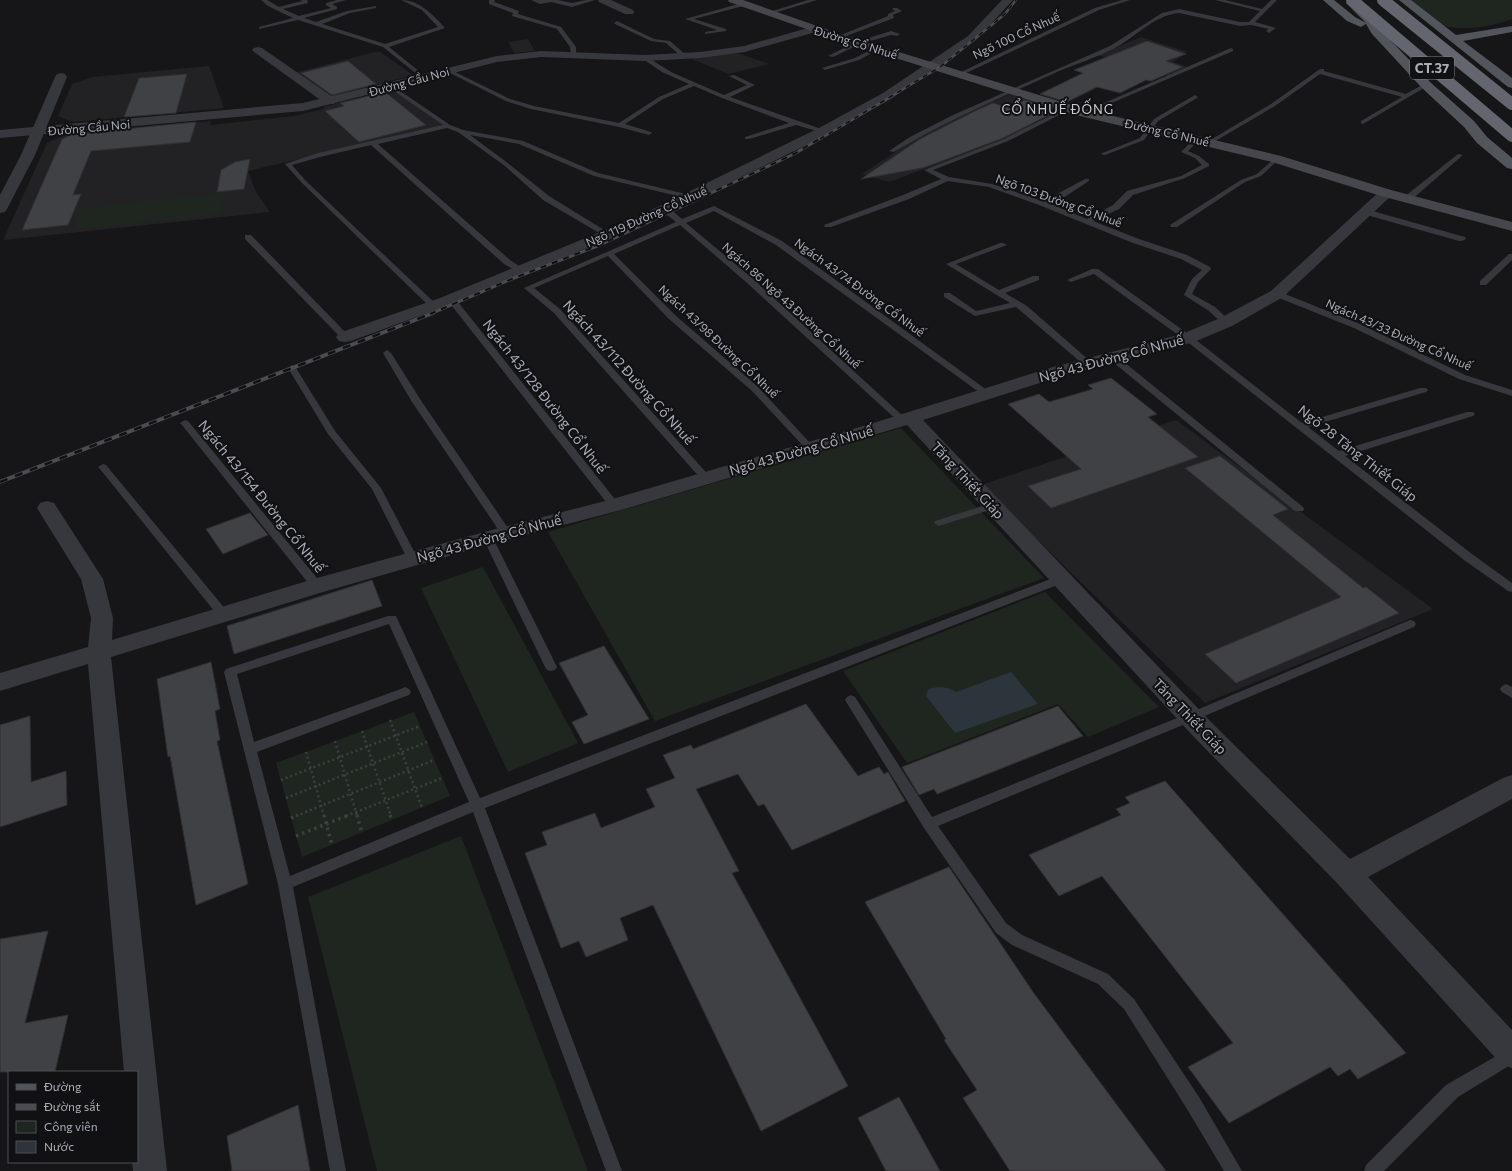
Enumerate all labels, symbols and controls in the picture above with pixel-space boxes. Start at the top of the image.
street label: Ngõ 100 Cổ Nhuế [970,8,1063,61]
street label: Đường Cổ Nhuế [812,22,901,62]
road number: CT.37 [1410,57,1454,79]
street label: Đường Cầu Noi [366,64,451,99]
district label: CỔ NHUẾ ĐỐNG [1002,98,1114,117]
street label: Đường Cổ Nhuế [1122,115,1212,149]
street label: Đường Cầu Noi [46,116,131,138]
street label: Ngõ 103 Đường Cổ Nhuế [994,171,1126,230]
street label: Ngõ 119 Đường Cổ Nhuế [583,182,710,249]
street label: Ngách 43/74 Đường Cổ Nhuế [792,235,929,340]
street label: Ngách 86 Ngõ 43 Đường Cổ Nhuế [720,239,865,372]
street label: Ngách 43/98 Đường Cổ Nhuế [656,282,783,401]
street label: Ngách 43/33 Đường Cổ Nhuế [1324,295,1476,373]
street label: Ngách 43/112 Đường Cổ Nhuế [560,296,699,449]
street label: Ngách 43/128 Đường Cổ Nhuế [480,316,611,478]
street label: Ngõ 43 Đường Cổ Nhuế [1037,330,1187,385]
street label: Ngõ 28 Tăng Thiết Giáp [1295,401,1421,505]
street label: Ngách 43/154 Đường Cổ Nhuế [195,416,330,577]
street label: Ngõ 43 Đường Cổ Nhuế [727,421,876,479]
street label: Tăng Thiết Giáp [928,438,1008,522]
street label: Ngõ 43 Đường Cổ Nhuế [415,510,565,565]
street label: Tăng Thiết Giáp [1149,674,1231,758]
legend [8,1071,138,1163]
text: Đường [43,1079,82,1093]
text: Đường sắt [43,1099,100,1113]
text: Công viên [44,1119,98,1133]
text: Nước [44,1139,74,1153]

